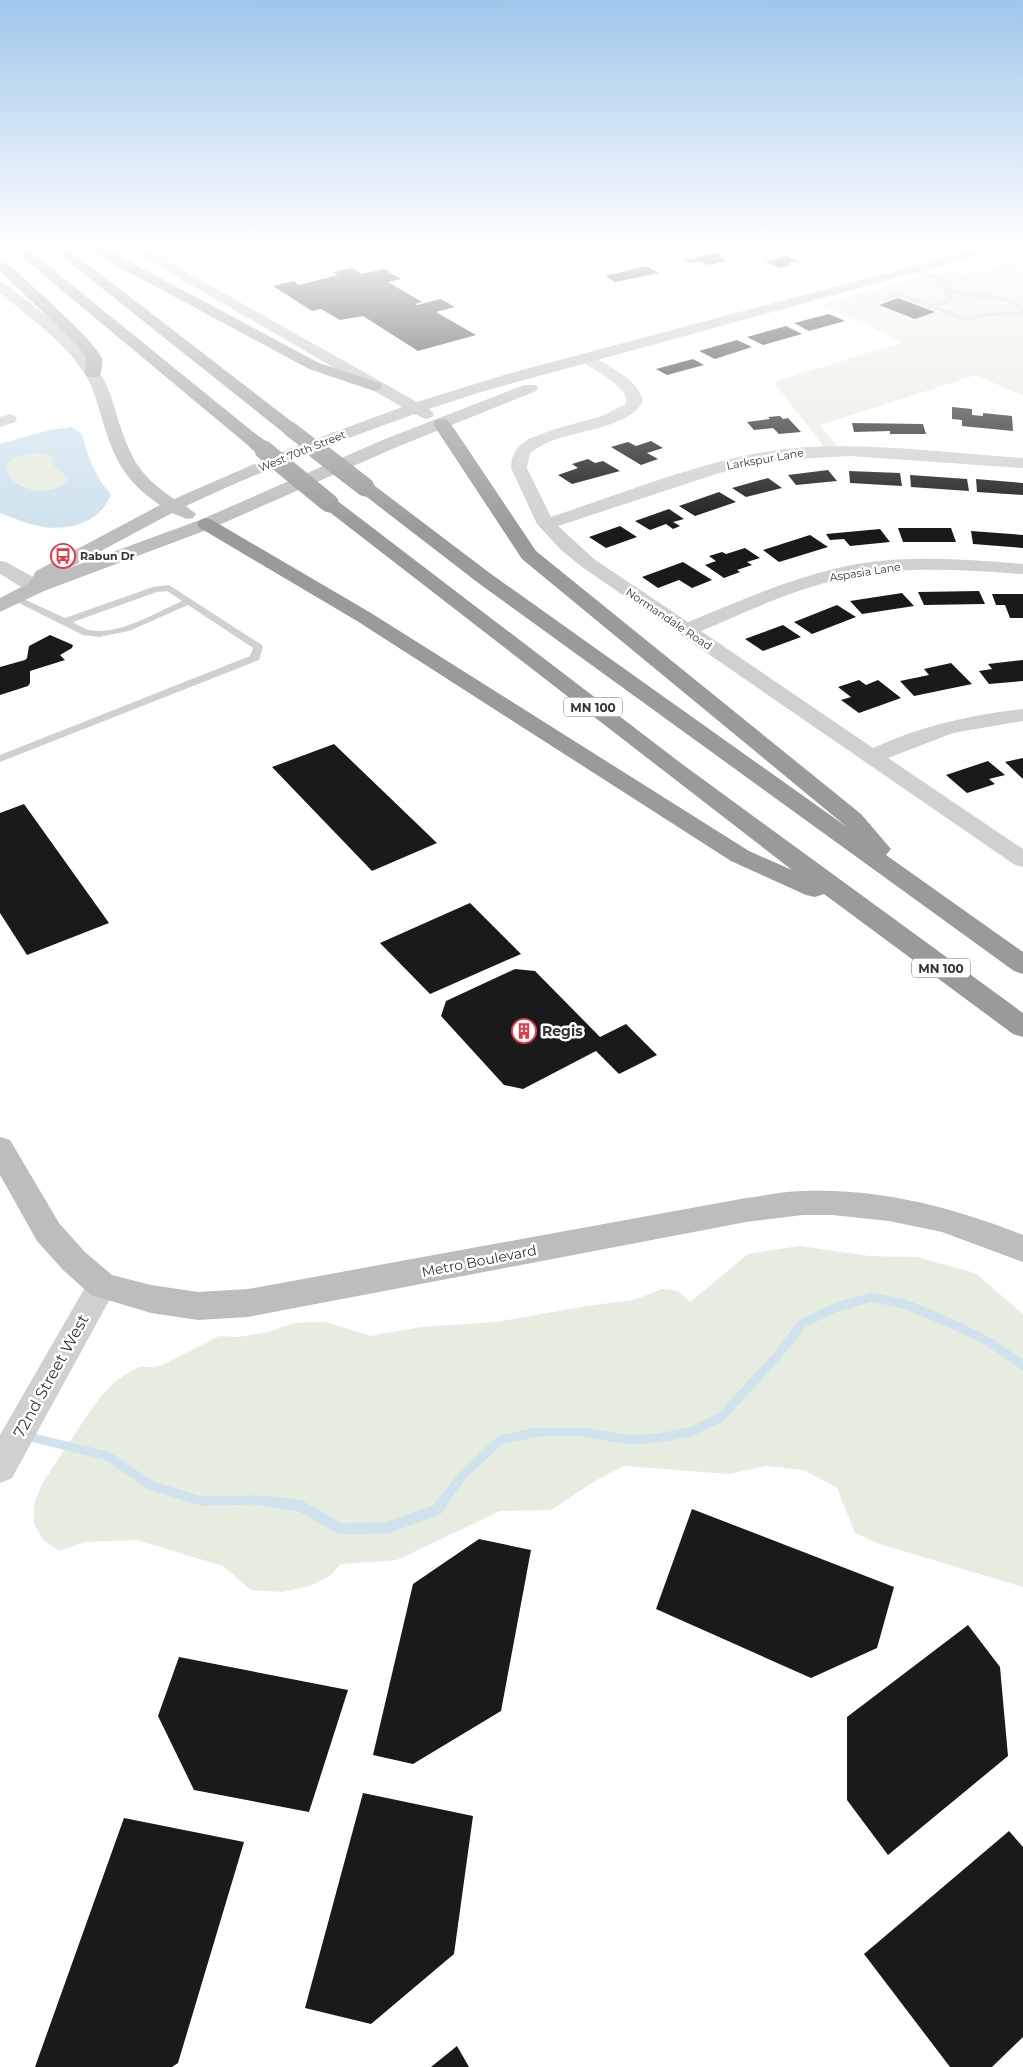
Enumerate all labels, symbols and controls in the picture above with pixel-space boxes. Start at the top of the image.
street label: West 70th Street [256,427,348,475]
street label: Larkspur Lane [725,445,805,473]
bus stop icon: Rabun Dr [50,543,76,569]
place label: Rabun Dr [80,549,135,563]
street label: Aspasia Lane [828,559,902,585]
street label: Normandale Road [623,585,715,653]
road number: MN 100 [564,698,622,716]
road number: MN 100 [912,958,970,978]
building icon: Regis [511,1018,537,1044]
place label: Regis [542,1022,583,1040]
street label: Metro Boulevard [420,1241,538,1281]
street label: 72nd Street West [9,1311,93,1441]

